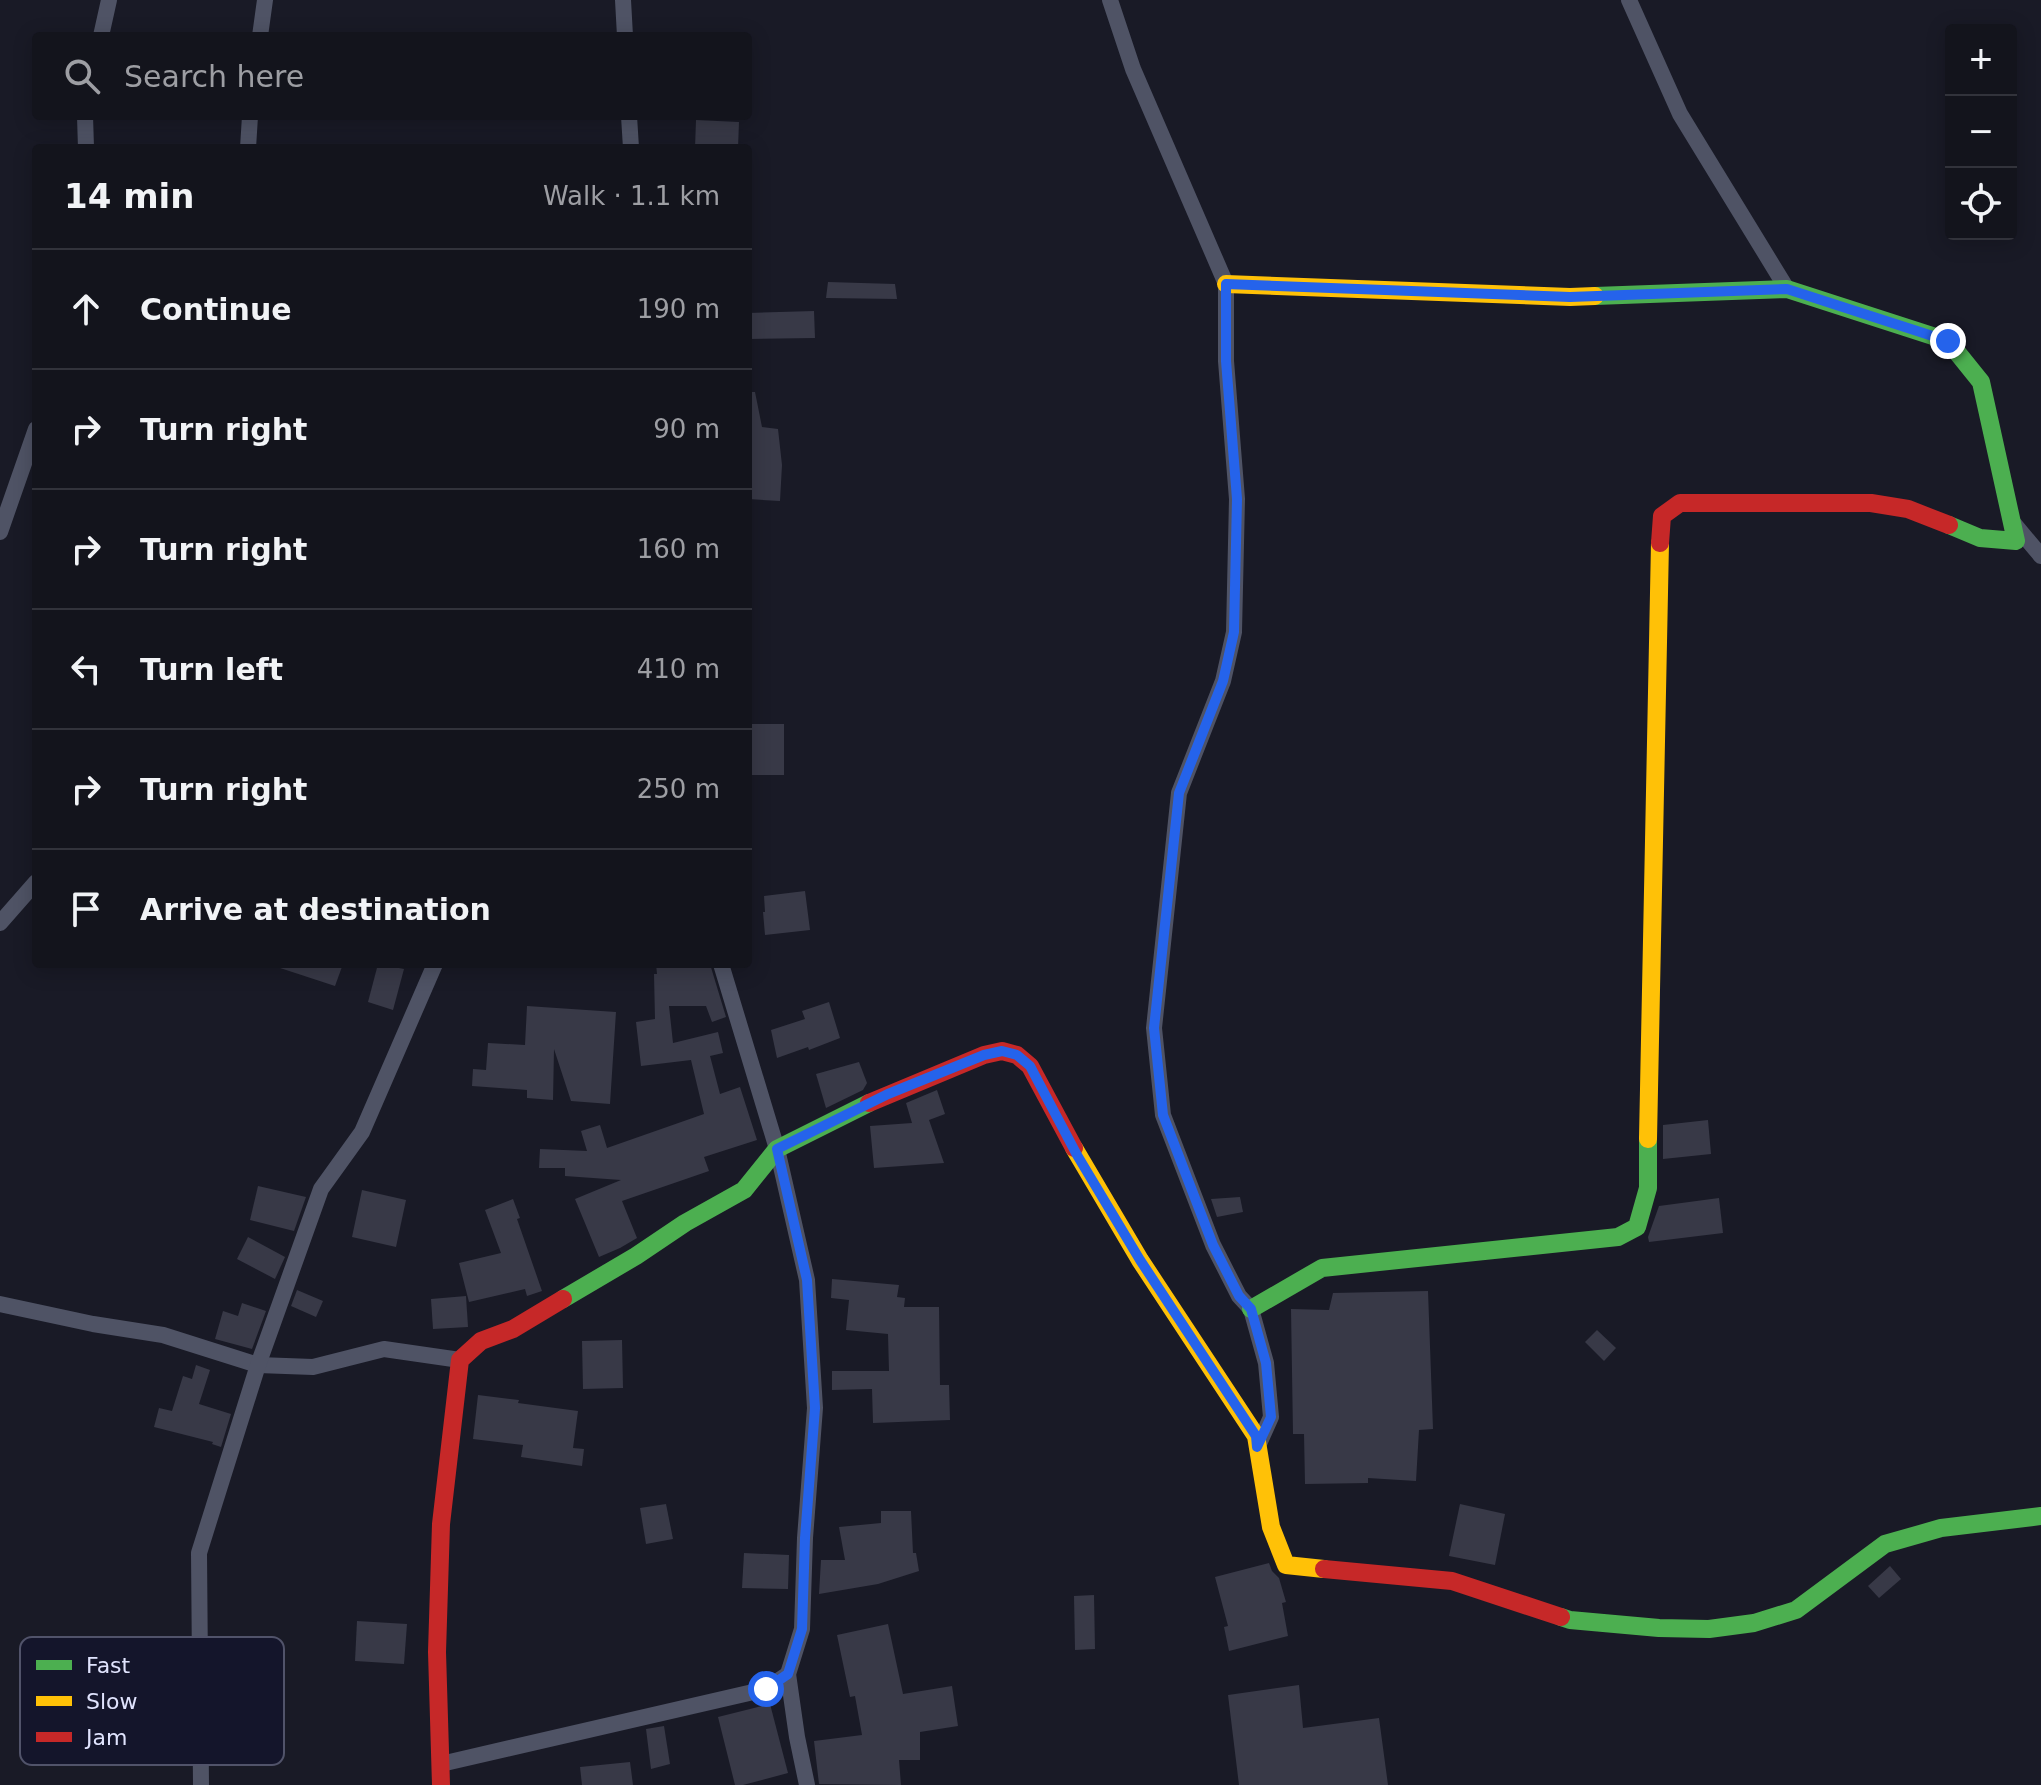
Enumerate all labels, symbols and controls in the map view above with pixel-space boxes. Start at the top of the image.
map controls [1945,24,2017,240]
button: + [1945,24,2017,96]
search box [32,32,752,120]
icon: search [60,54,104,98]
text: Search here [124,59,304,94]
button: − [1945,96,2017,168]
button: locate [1945,168,2017,240]
text: 14 min [64,176,194,216]
text: Walk · 1.1 km [543,181,720,211]
icon: ahead [64,287,108,331]
text: Continue [140,292,292,327]
text: 190 m [637,294,720,324]
route end [1930,323,1966,359]
icon: right [64,407,108,451]
text: Turn right [140,412,307,447]
text: 90 m [653,414,720,444]
icon: right [64,527,108,571]
text: Turn right [140,532,307,567]
text: 160 m [637,534,720,564]
icon: left [64,647,108,691]
text: Turn left [140,652,283,687]
text: 410 m [637,654,720,684]
icon: right [64,767,108,811]
text: Turn right [140,772,307,807]
text: 250 m [637,774,720,804]
icon: arrive [64,887,108,931]
text: Arrive at destination [140,892,491,927]
legend [20,1637,284,1765]
text: Fast [86,1653,131,1678]
route start [748,1671,784,1707]
text: Slow [86,1689,138,1714]
text: Jam [84,1725,127,1750]

